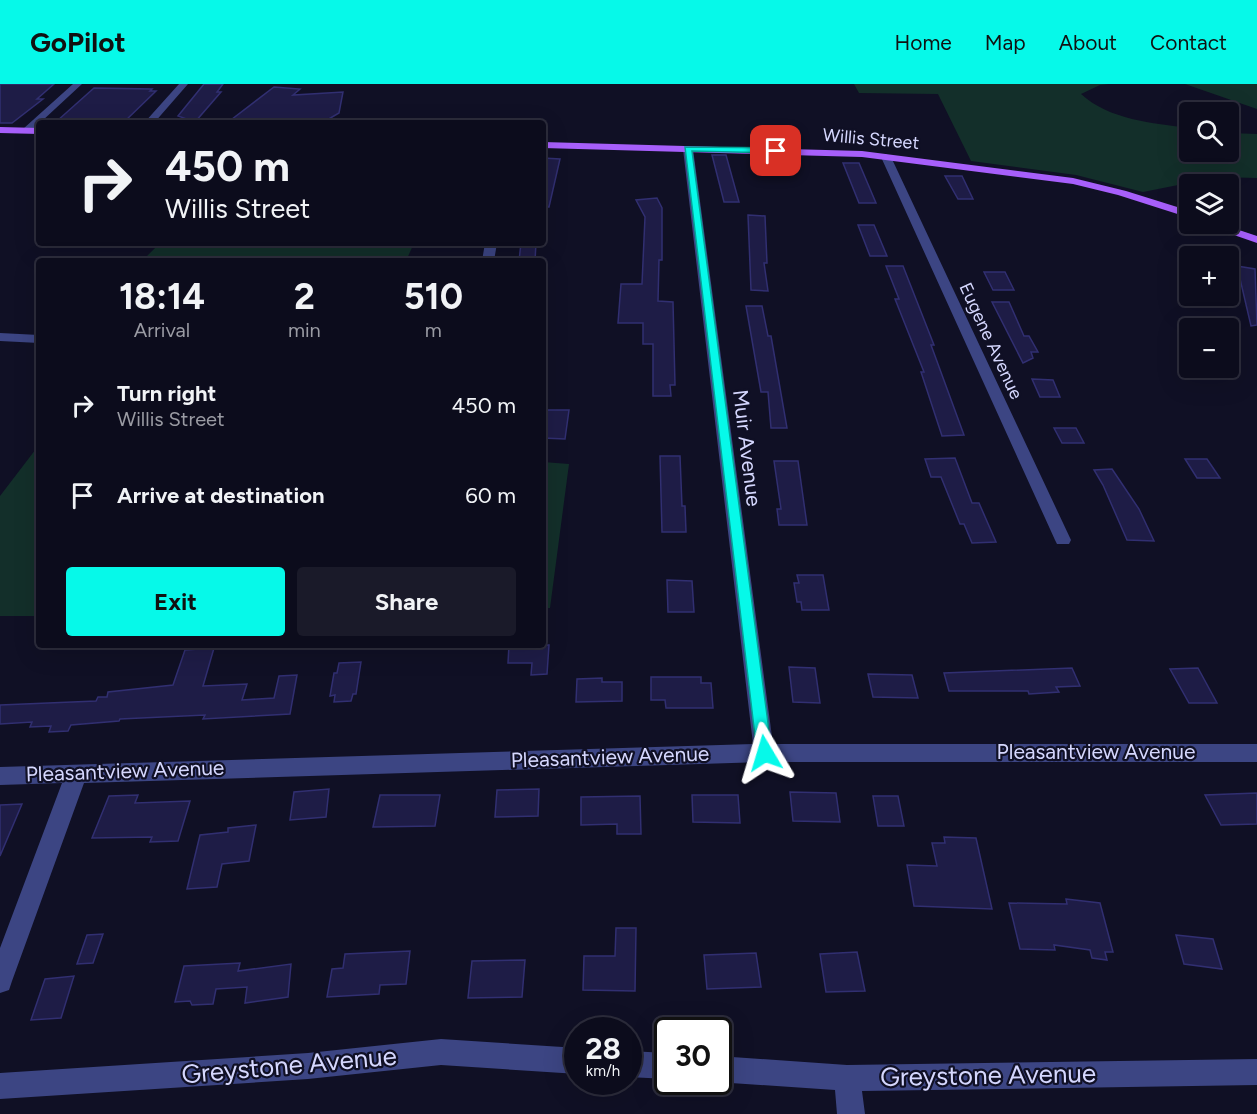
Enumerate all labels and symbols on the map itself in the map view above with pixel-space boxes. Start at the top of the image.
street label: Willis Street [822,124,920,154]
pin [750,125,801,176]
street label: Eugene Avenue [954,279,1028,403]
street label: Muir Avenue [728,388,767,508]
position arrow [733,721,797,785]
street label: Pleasantview Avenue [997,739,1195,764]
street label: Pleasantview Avenue [510,741,710,772]
street label: Pleasantview Avenue [25,755,225,786]
speed limit sign: 30 [654,1017,732,1095]
street label: Greystone Avenue [180,1040,398,1090]
street label: Greystone Avenue [880,1057,1096,1093]

